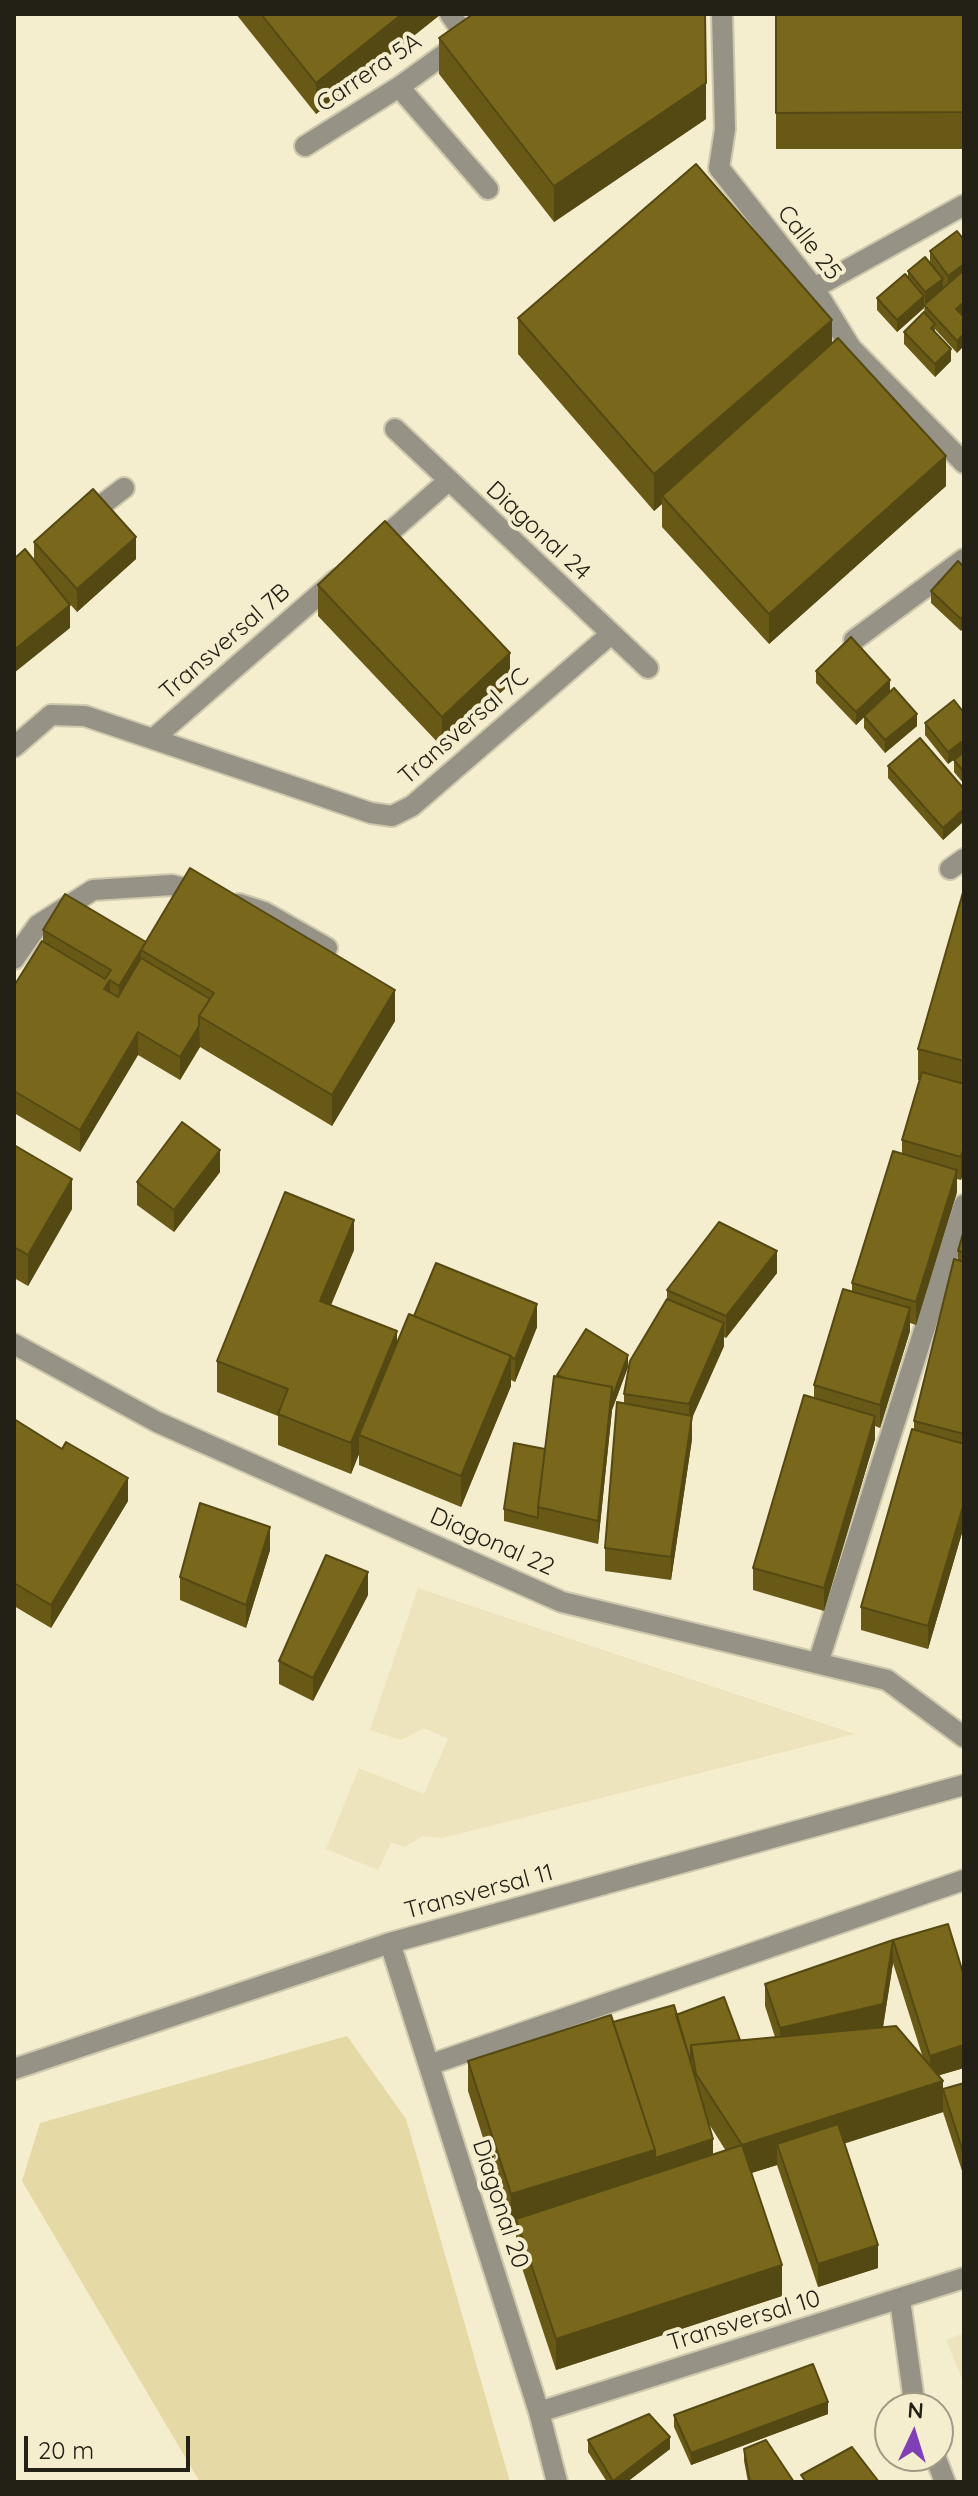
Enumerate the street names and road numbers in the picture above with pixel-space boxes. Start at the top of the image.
street label: Carrera 5A [311,27,427,119]
street label: Calle 25 [771,200,847,286]
street label: Diagonal 24 [480,475,596,587]
street label: Transversal 7B [154,578,296,706]
street label: Transversal 7C [393,663,535,791]
street label: Diagonal 22 [425,1502,559,1582]
street label: Transversal 11 [401,1858,557,1926]
street label: Diagonal 20 [466,2136,534,2272]
street label: Transversal 10 [664,2284,824,2358]

